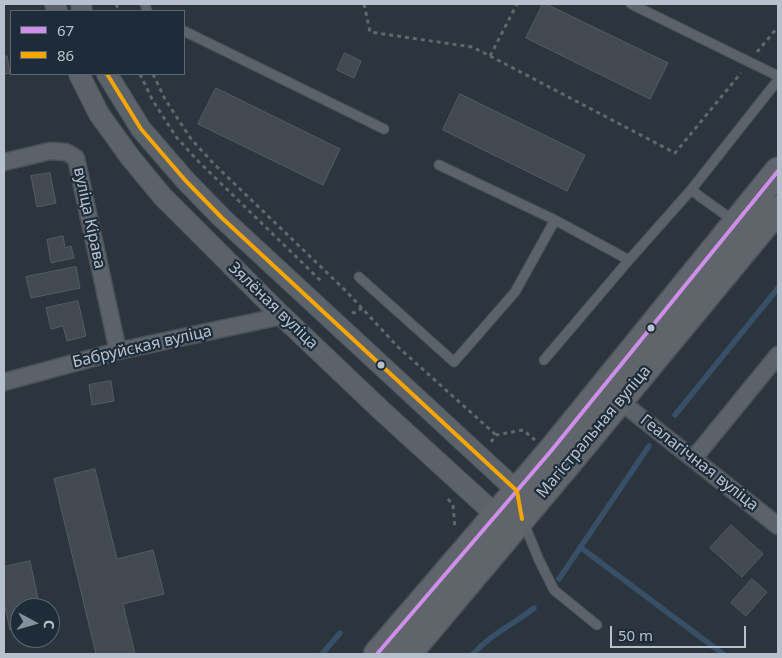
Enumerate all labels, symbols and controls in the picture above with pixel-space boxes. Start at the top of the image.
legend [10,10,185,75]
text: 67 [57,20,74,40]
text: 86 [57,45,74,65]
street label: вуліца Кірава [69,166,109,270]
street label: Зялёная вуліца [224,258,322,354]
street label: Бабруйская вуліца [70,322,214,372]
unlabelled marker [646,323,656,333]
unlabelled marker [376,360,386,370]
street label: Магістральная вуліца [533,362,655,502]
street label: Геалагічная вуліца [636,411,762,515]
north arrow [10,598,60,648]
scale bar [612,616,748,648]
text: С [40,619,59,630]
text: 50 m [618,625,653,645]

